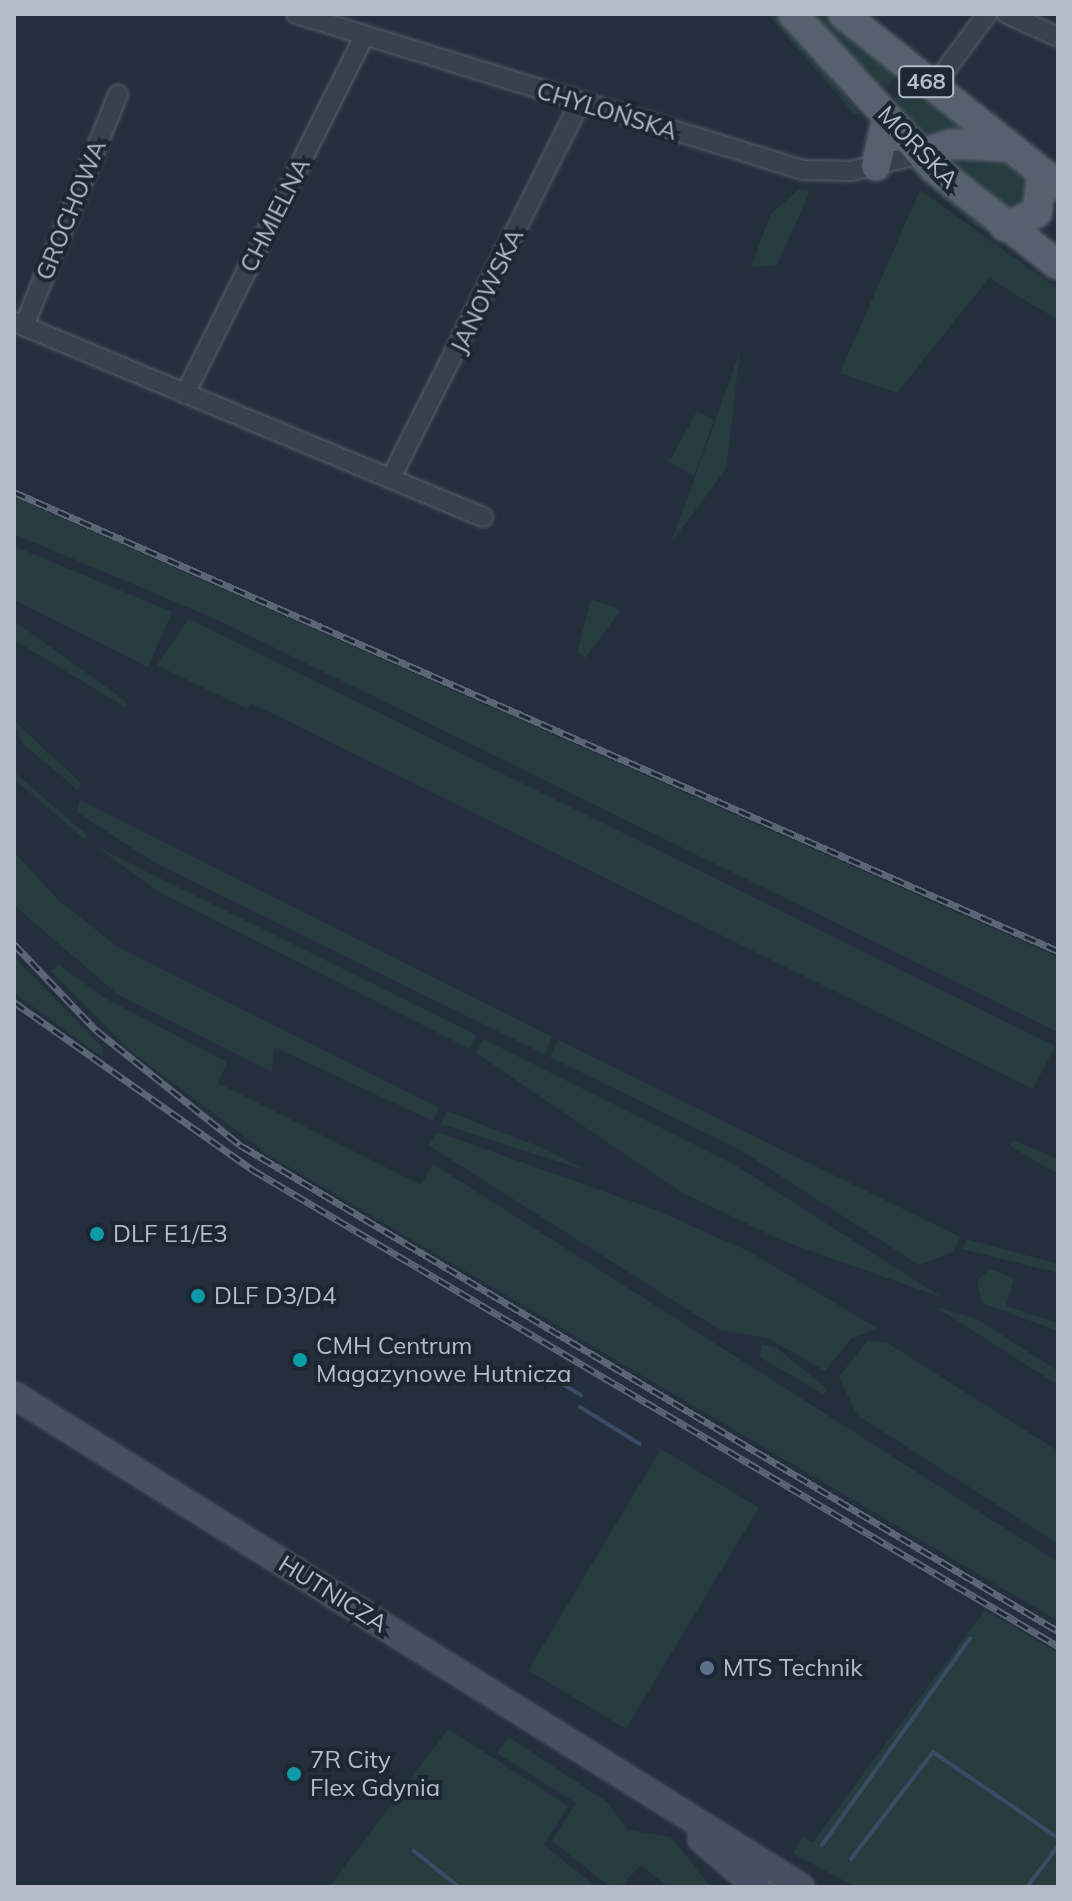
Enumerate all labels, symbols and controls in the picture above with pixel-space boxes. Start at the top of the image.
road number: 468 [898,64,954,100]
street label: CHYLOŃSKA [533,76,681,146]
street label: MORSKA [872,100,964,194]
street label: GROCHOWA [30,136,112,284]
street label: CHMIELNA [234,153,316,277]
street label: JANOWSKA [444,224,530,358]
place label: DLF E1/E3 [113,1220,228,1248]
marker: DLF E1/E3 [88,1225,106,1243]
place label: DLF D3/D4 [214,1282,336,1310]
marker: DLF D3/D4 [189,1287,207,1305]
place label: CMH Centrum Magazynowe Hutnicza [316,1332,572,1388]
marker: CMH Centrum Magazynowe Hutnicza [291,1351,309,1369]
street label: HUTNICZA [273,1549,393,1639]
place label: MTS Technik [723,1654,863,1682]
marker: MTS Technik [698,1659,716,1677]
place label: 7R City Flex Gdynia [310,1746,440,1802]
marker: 7R City Flex Gdynia [285,1765,303,1783]

